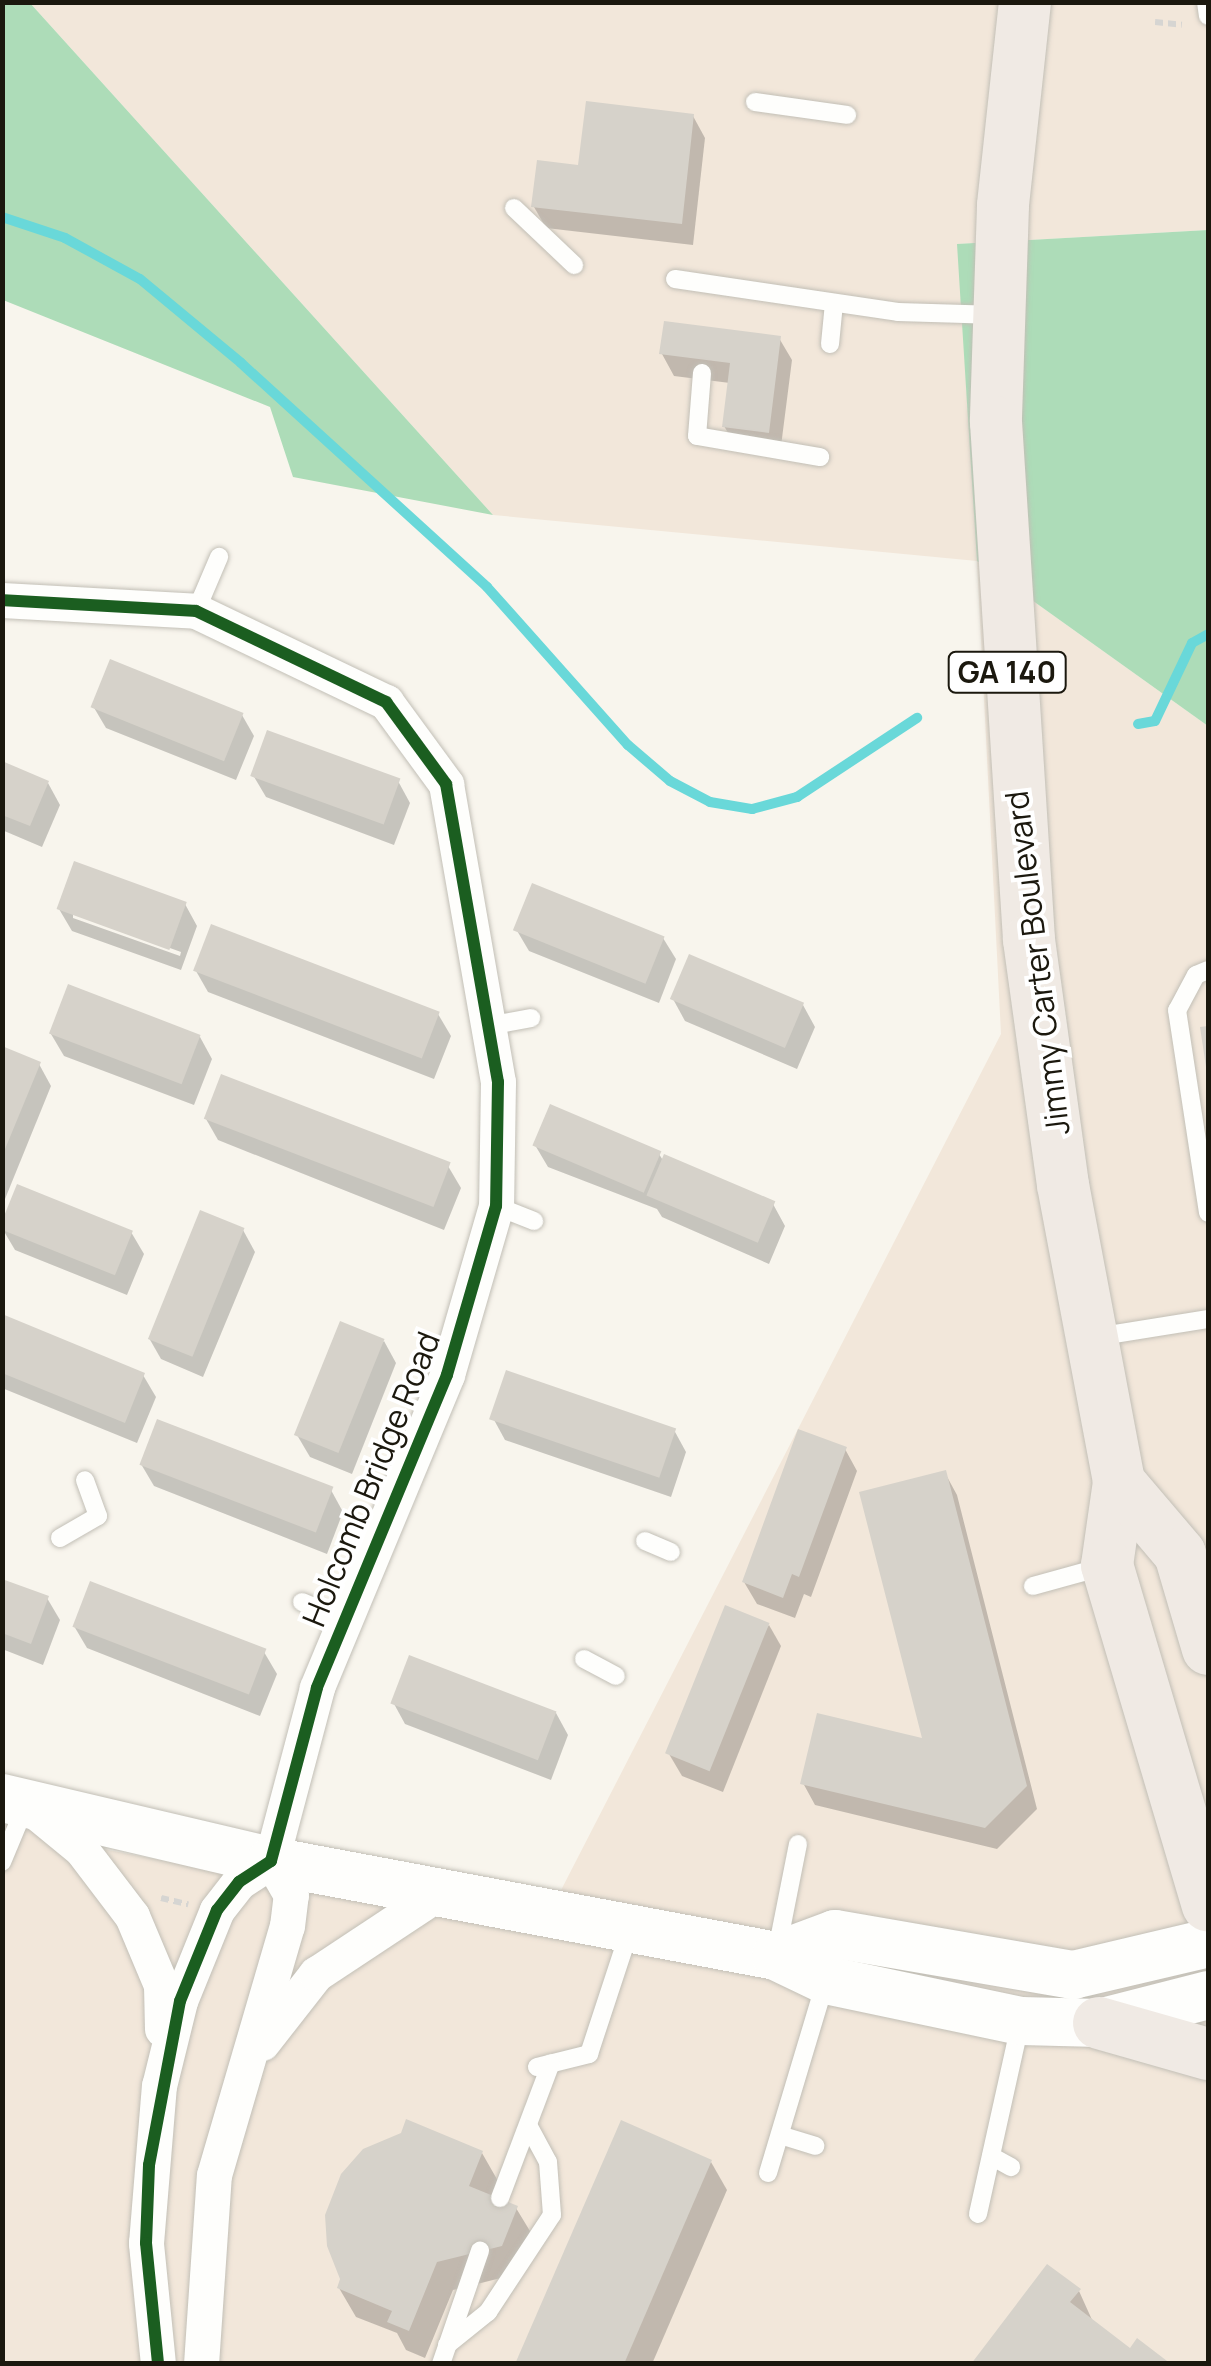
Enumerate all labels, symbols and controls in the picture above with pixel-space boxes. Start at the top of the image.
road number: GA 140 [947,647,1067,697]
street label: Jimmy Carter Boulevard [997,789,1077,1137]
street label: Holcomb Bridge Road [294,1326,448,1632]

